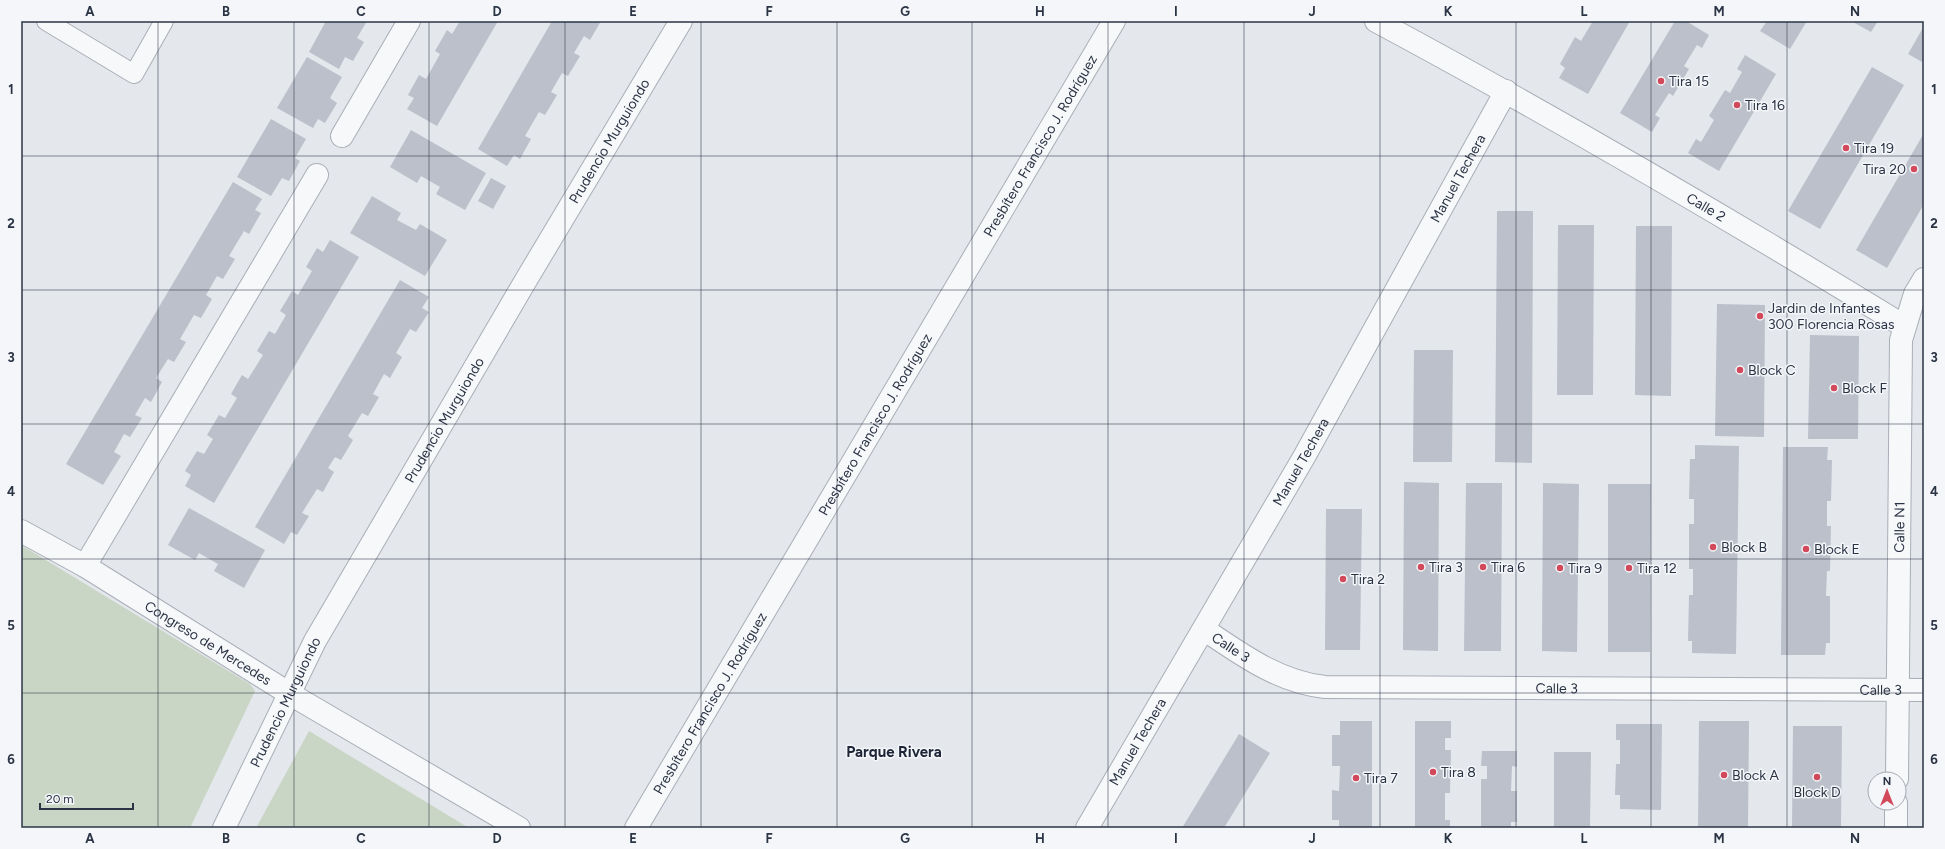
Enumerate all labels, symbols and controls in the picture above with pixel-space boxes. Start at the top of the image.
text: A [85,4,95,19]
text: B [222,4,230,19]
text: C [356,4,366,19]
text: D [492,4,502,19]
text: E [629,4,637,19]
text: F [765,4,773,19]
text: G [900,4,910,19]
text: H [1035,4,1045,19]
text: I [1174,4,1178,19]
text: J [1308,4,1316,19]
text: K [1444,4,1453,19]
text: L [1581,4,1588,19]
text: M [1713,4,1725,19]
text: N [1850,4,1860,19]
street label: Presbítero Francisco J. Rodríguez [980,52,1101,240]
place label: Tira 15 [1669,73,1709,90]
street label: Prudencio Murguiondo [566,76,653,207]
marker: Tira 15 [1656,76,1666,86]
text: 1 [8,82,14,97]
text: 1 [1931,82,1937,97]
place label: Tira 16 [1745,97,1785,114]
marker: Tira 16 [1732,100,1742,110]
street label: Manuel Techera [1427,132,1489,226]
place label: Tira 19 [1854,140,1894,157]
marker: Tira 19 [1841,143,1851,153]
place label: Tira 20 [1863,161,1906,178]
marker: Tira 20 [1909,164,1919,174]
street label: Calle 2 [1683,189,1728,226]
text: 2 [7,216,15,231]
text: 2 [1930,216,1938,231]
place label: Jardin de Infantes 300 Florencia Rosas [1768,300,1895,333]
marker: Jardin de Infantes 300 Florencia Rosas [1755,311,1765,321]
street label: Presbítero Francisco J. Rodríguez [815,331,936,519]
text: 3 [7,350,15,365]
text: 3 [1930,350,1938,365]
street label: Prudencio Murguiondo [401,354,488,486]
place label: Block C [1748,362,1796,379]
marker: Block C [1735,365,1745,375]
place label: Block F [1842,380,1888,397]
marker: Block F [1829,383,1839,393]
street label: Manuel Techera [1269,415,1333,509]
text: 4 [7,484,15,499]
text: 4 [1930,484,1938,499]
street label: Calle N1 [1891,501,1909,553]
place label: Block B [1721,539,1767,556]
place label: Block E [1814,541,1860,558]
marker: Block B [1708,542,1718,552]
marker: Block E [1801,544,1811,554]
place label: Tira 3 [1429,559,1463,576]
place label: Tira 6 [1491,559,1525,576]
place label: Tira 9 [1568,560,1602,577]
place label: Tira 12 [1637,560,1677,577]
marker: Tira 3 [1416,562,1426,572]
marker: Tira 6 [1478,562,1488,572]
marker: Tira 9 [1555,563,1565,573]
marker: Tira 12 [1624,563,1634,573]
place label: Tira 2 [1351,571,1385,588]
marker: Tira 2 [1338,574,1348,584]
street label: Congreso de Mercedes [141,597,274,689]
street label: Presbítero Francisco J. Rodríguez [650,609,771,798]
text: 5 [7,618,15,633]
text: 5 [1930,618,1938,633]
street label: Calle 3 [1208,629,1253,666]
street label: Prudencio Murguiondo [247,634,325,770]
street label: Calle 3 [1536,680,1578,697]
street label: Calle 3 [1860,682,1902,699]
street label: Manuel Techera [1106,695,1170,789]
district label: Parque Rivera [846,743,942,761]
text: 6 [7,752,15,767]
text: 6 [1930,752,1938,767]
place label: Tira 8 [1441,764,1476,781]
marker: Tira 8 [1428,767,1438,777]
place label: Block A [1732,767,1780,784]
place label: Tira 7 [1364,770,1398,787]
marker: Block A [1719,770,1729,780]
north arrow [1867,771,1907,811]
marker: Block D [1812,772,1822,782]
marker: Tira 7 [1351,773,1361,783]
text: N [1883,775,1891,788]
place label: Block D [1793,784,1841,801]
scale bar [40,785,133,811]
text: 20 m [46,792,74,806]
text: A [85,831,95,846]
text: B [222,831,230,846]
text: C [356,831,366,846]
text: D [492,831,502,846]
text: E [629,831,637,846]
text: F [765,831,773,846]
text: G [900,831,910,846]
text: H [1035,831,1045,846]
text: I [1174,831,1178,846]
text: J [1308,831,1316,846]
text: K [1444,831,1453,846]
text: L [1581,831,1588,846]
text: M [1713,831,1725,846]
text: N [1850,831,1860,846]

